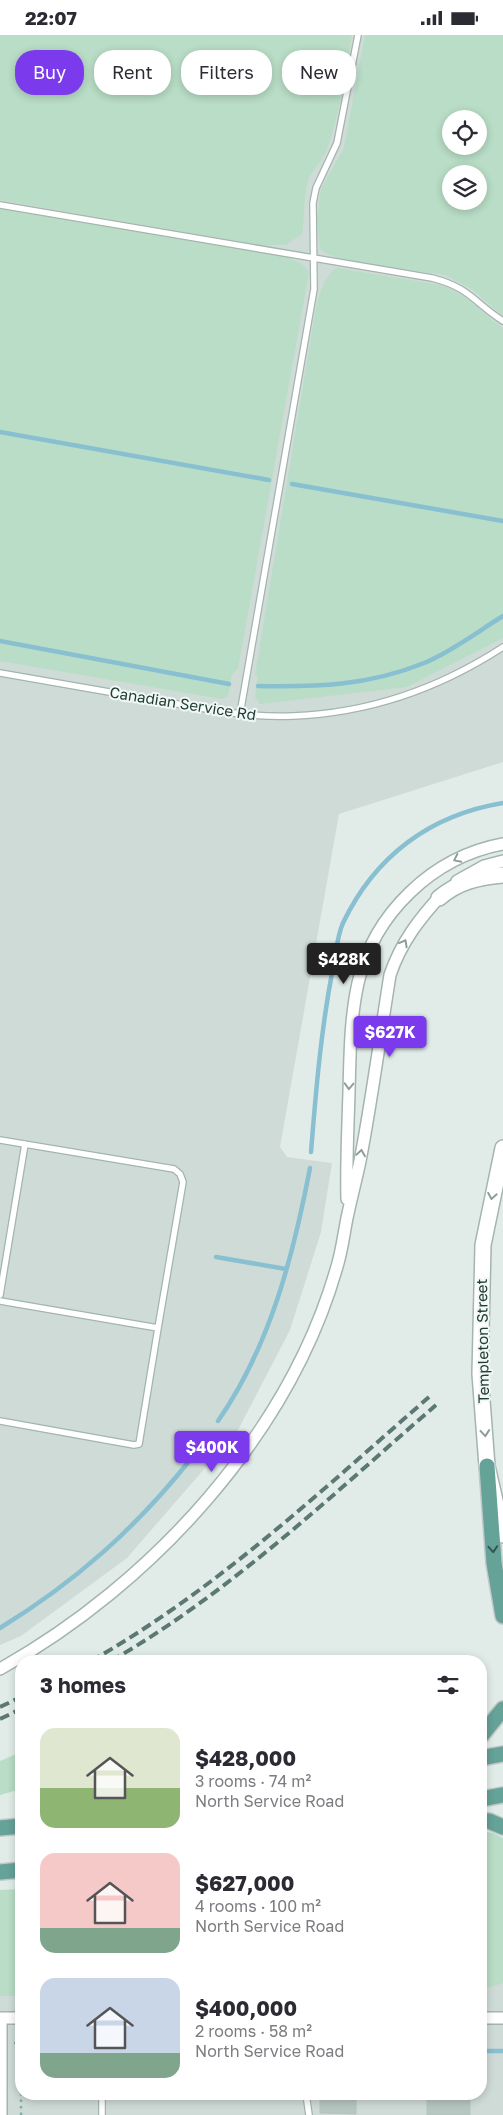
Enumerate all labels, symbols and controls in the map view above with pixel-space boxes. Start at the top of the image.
text: 22:07 [25,6,77,29]
chip: Buy [15,50,84,95]
chip: Rent [94,50,171,95]
chip: Filters [181,50,272,95]
chip: New [282,50,356,95]
map controls [442,110,487,210]
button: locate [442,110,487,155]
button: layers [442,165,487,210]
street label: Canadian Service Rd [109,683,257,723]
one-way arrow [453,853,462,863]
one-way arrow [397,940,407,949]
pin: $428K [309,943,379,985]
text: $428K [318,949,370,969]
pin: $627K [355,1015,425,1058]
text: $627K [365,1022,415,1042]
one-way arrow [344,1083,354,1091]
one-way arrow [356,1149,366,1158]
one-way arrow [487,1191,497,1200]
street label: Templeton Street [472,1278,492,1404]
one-way arrow [479,1429,490,1437]
pin: $400K [177,1431,247,1473]
text: $400K [185,1437,239,1457]
one-way arrow [488,1546,499,1554]
icon: filters [434,1671,462,1699]
text: 3 homes [40,1672,126,1698]
text: $428,000 [195,1745,296,1771]
icon: home [80,1748,140,1808]
text: 3 rooms · 74 m² [195,1771,311,1791]
text: North Service Road [195,1791,344,1811]
text: $627,000 [195,1870,294,1896]
icon: home [80,1873,140,1933]
text: 4 rooms · 100 m² [195,1896,321,1916]
text: North Service Road [195,1916,344,1936]
text: $400,000 [195,1995,297,2021]
icon: home [80,1998,140,2058]
text: 2 rooms · 58 m² [195,2021,312,2041]
text: North Service Road [195,2041,344,2061]

